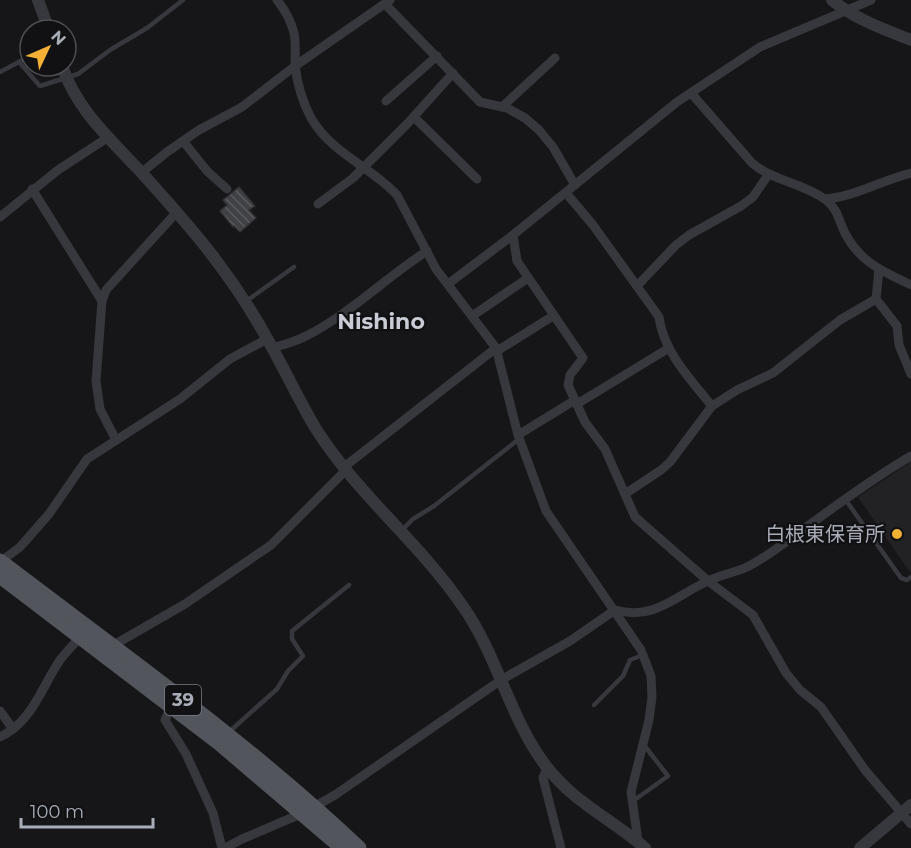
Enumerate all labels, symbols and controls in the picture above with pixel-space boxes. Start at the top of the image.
north arrow [18,18,78,78]
text: N [47,27,70,49]
district label: Nishino [337,308,425,335]
place label: 白根東保育所 [765,522,885,546]
marker: 白根東保育所 [890,527,904,541]
road number: 39 [165,685,201,715]
scale bar [21,791,153,829]
text: 100 m [30,801,84,823]

